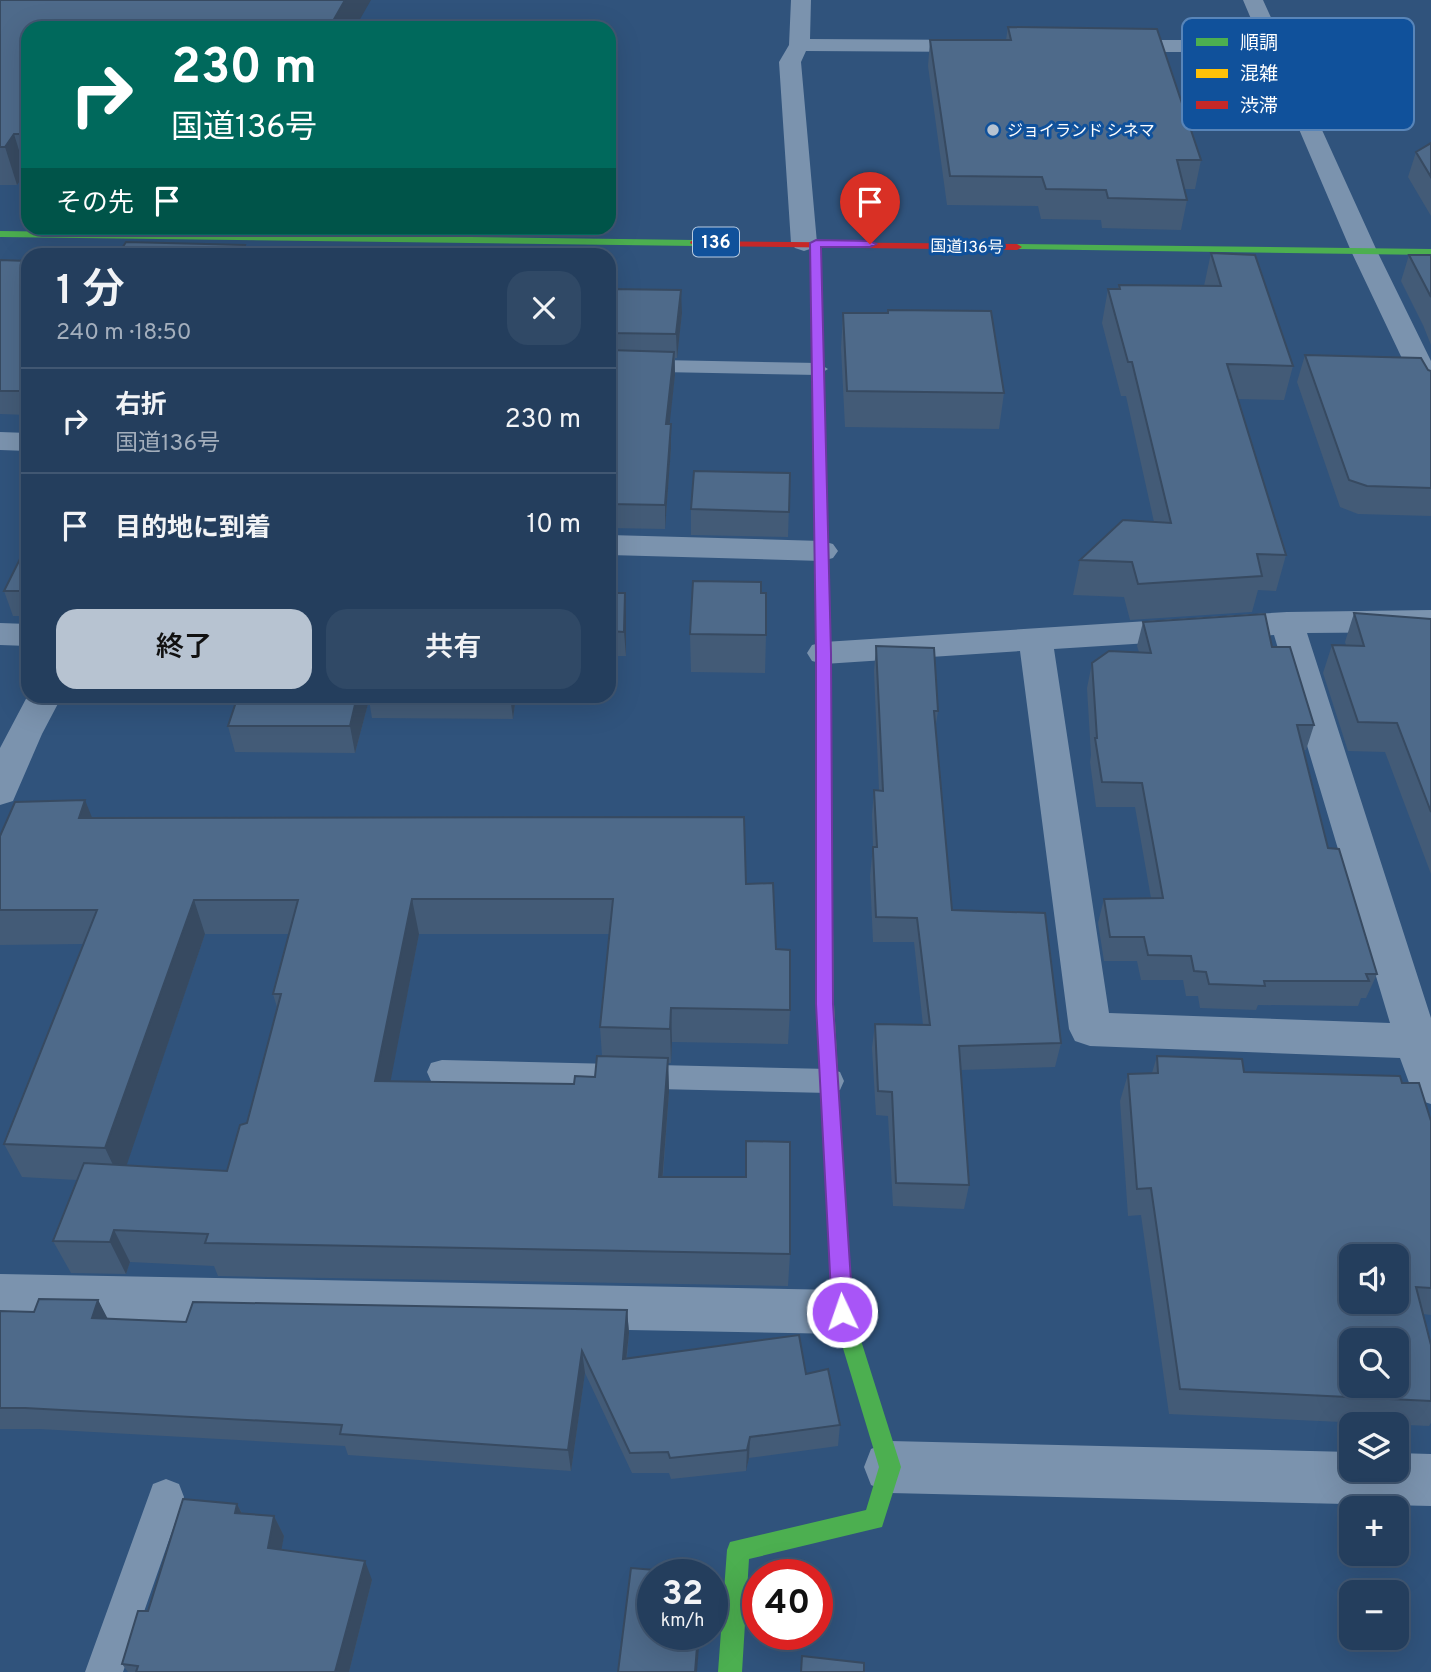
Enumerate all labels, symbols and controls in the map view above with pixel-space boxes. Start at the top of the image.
legend [1182,18,1414,130]
text: 順調 [1240,32,1278,56]
text: 230 m [171,39,317,101]
icon: right [56,49,147,140]
text: 混雑 [1240,63,1278,87]
text: 渋滞 [1240,95,1278,119]
text: 国道136号 [171,109,317,149]
marker: ジョイランド シネマ [985,122,1001,138]
place label: ジョイランド シネマ [1007,122,1155,142]
pin [840,172,900,244]
icon: arrive [148,182,186,220]
icon: arrive [851,183,889,221]
text: その先 [56,188,134,221]
road number: 136 [693,228,739,256]
street label: 国道136号 [930,237,1004,259]
text: 1 分 [56,266,125,319]
button: close [507,271,581,345]
text: 240 m · 18:50 [56,319,191,348]
text: 右折 [115,390,167,423]
icon: right [56,402,94,440]
text: 230 m [505,404,581,437]
text: 国道136号 [115,430,220,459]
icon: arrive [56,507,94,545]
text: 10 m [526,509,581,542]
text: 目的地に到着 [115,513,271,546]
button: 終了 [56,609,312,689]
button: 共有 [326,609,581,689]
map controls [1339,1244,1409,1650]
button: sound [1339,1244,1409,1314]
position arrow [805,1275,879,1349]
button: search [1339,1328,1409,1398]
button: layers [1339,1412,1409,1482]
button: + [1339,1496,1409,1566]
speed limit sign: 40 [742,1559,833,1650]
text: 32 [662,1573,703,1617]
button: − [1339,1580,1409,1650]
text: km/h [661,1610,704,1633]

